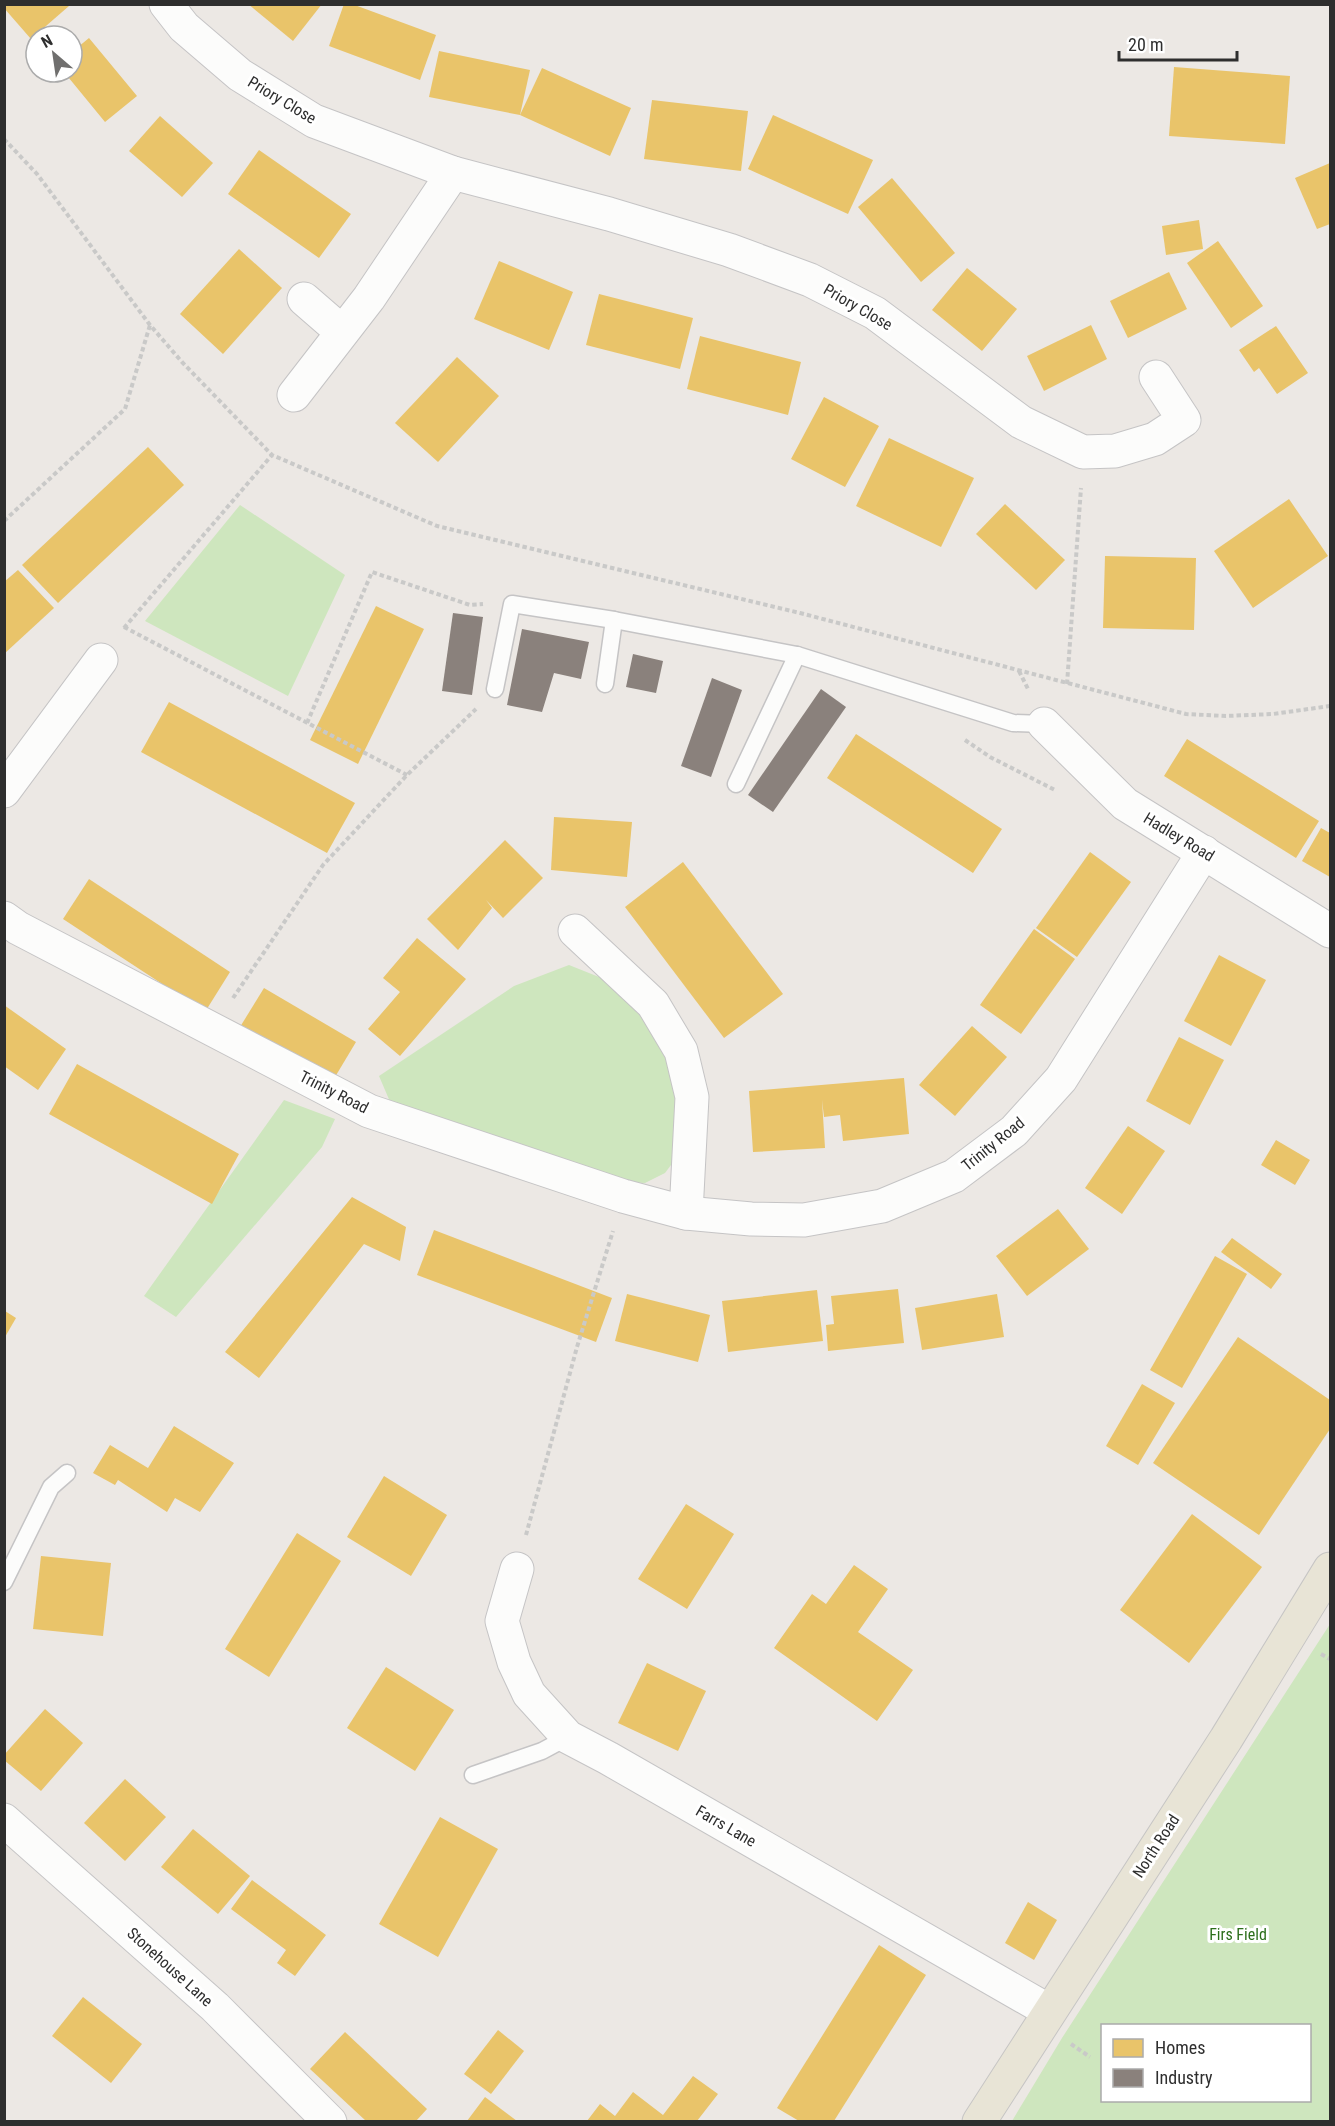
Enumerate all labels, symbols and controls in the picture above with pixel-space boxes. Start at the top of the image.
north arrow [24,24,84,84]
scale bar [1119,24,1238,62]
text: N [38,31,56,52]
text: 20 m [1128,34,1163,55]
street label: Priory Close [244,72,320,128]
street label: Priory Close [820,280,896,334]
street label: Hadley Road [1140,808,1218,866]
street label: Trinity Road [296,1067,372,1117]
street label: Trinity Road [958,1113,1028,1175]
street label: Farrs Lane [693,1801,759,1851]
street label: North Road [1129,1811,1183,1881]
street label: Stonehouse Lane [123,1924,217,2010]
park label: Firs Field [1209,1925,1267,1944]
legend [1101,2024,1311,2102]
text: Homes [1155,2037,1205,2058]
text: Industry [1155,2067,1213,2088]

